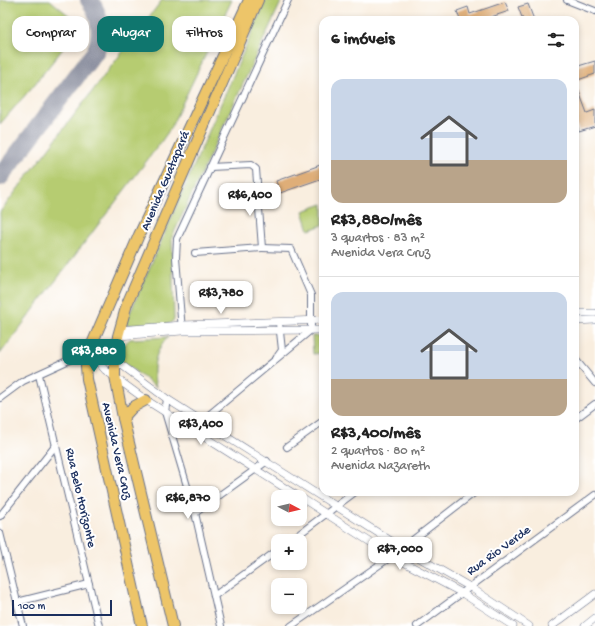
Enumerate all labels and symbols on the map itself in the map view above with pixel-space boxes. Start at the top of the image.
street label: Avenida Guatapará [138,128,194,233]
pin: R$6,400 [213,183,287,217]
pin: R$3,780 [184,281,258,315]
pin: R$3,880 [57,339,131,373]
street label: Avenida Vera Cruz [98,401,135,502]
pin: R$3,400 [164,412,238,446]
street label: Rua Belo Horizonte [61,447,99,549]
pin: R$6,870 [151,486,225,520]
north arrow [271,490,307,526]
street label: Rua Rio Verde [464,523,534,579]
pin: R$7,000 [363,537,437,571]
scale bar [12,598,112,617]

